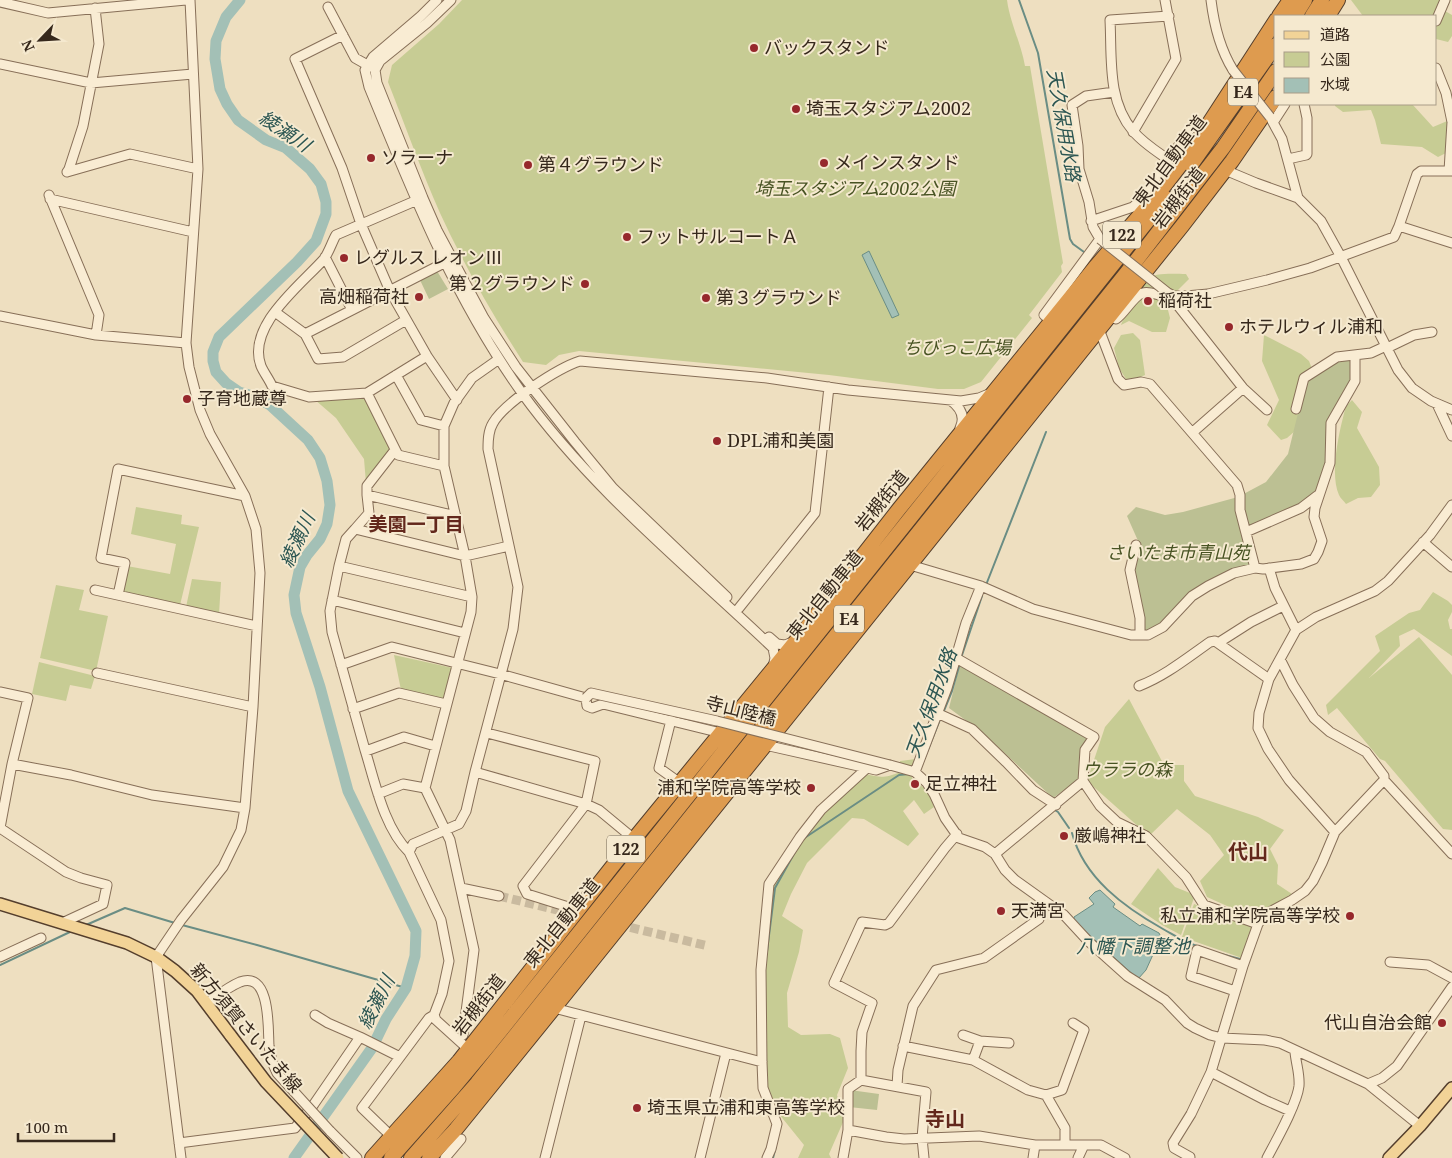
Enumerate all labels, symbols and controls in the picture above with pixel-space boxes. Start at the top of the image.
north arrow [15,15,65,65]
legend [1274,15,1437,105]
text: 道路 [1320,24,1350,44]
place label: バックスタンド [764,35,889,59]
text: N [17,37,39,55]
marker: バックスタンド [748,42,760,54]
text: 公園 [1320,49,1350,69]
water label: 天久保用水路 [1041,67,1087,185]
text: 水域 [1320,74,1350,94]
road number: E4 [1228,78,1258,105]
place label: 埼玉スタジアム2002 [806,96,971,120]
marker: 埼玉スタジアム2002 [790,103,802,115]
water label: 綾瀬川 [254,104,318,159]
street label: 東北自動車道 [1127,110,1211,211]
place label: ソラーナ [381,145,453,169]
place label: メインスタンド [834,150,960,174]
marker: ソラーナ [365,152,377,164]
place label: 第４グラウンド [538,152,664,176]
marker: メインスタンド [818,157,830,169]
marker: 第４グラウンド [522,159,534,171]
street label: 岩槻街道 [1147,162,1210,233]
park label: 埼玉スタジアム2002公園 [755,176,958,200]
road number: 122 [1103,222,1141,248]
place label: フットサルコートＡ [637,224,799,248]
marker: フットサルコートＡ [621,231,633,243]
place label: レグルス レオンⅢ [354,245,503,269]
marker: レグルス レオンⅢ [338,252,350,264]
place label: 第２グラウンド [449,271,575,295]
marker: 第２グラウンド [579,278,591,290]
place label: 高畑稲荷社 [319,284,409,308]
place label: 第３グラウンド [716,285,842,309]
place label: 稲荷社 [1158,288,1212,312]
marker: 高畑稲荷社 [413,291,425,303]
marker: 第３グラウンド [700,292,712,304]
marker: 稲荷社 [1142,295,1154,307]
place label: ホテルウィル浦和 [1239,314,1383,338]
marker: ホテルウィル浦和 [1223,321,1235,333]
park label: ちびっこ広場 [903,335,1013,359]
place label: 子育地蔵尊 [197,386,287,410]
marker: 子育地蔵尊 [181,393,193,405]
place label: DPL浦和美園 [727,428,834,452]
marker: DPL浦和美園 [711,435,723,447]
street label: 岩槻街道 [849,465,913,536]
water label: 綾瀬川 [273,507,322,571]
district label: 美園一丁目 [368,511,464,537]
park label: さいたま市青山苑 [1106,540,1253,564]
street label: 東北自動車道 [781,545,868,644]
road number: E4 [834,606,864,632]
water label: 天久保用水路 [899,643,963,761]
street label: 寺山陸橋 [703,690,779,730]
park label: ウララの森 [1082,757,1174,781]
place label: 足立神社 [925,771,997,795]
place label: 浦和学院高等学校 [657,775,801,799]
marker: 足立神社 [909,778,921,790]
marker: 浦和学院高等学校 [805,782,817,794]
place label: 厳嶋神社 [1074,823,1146,847]
marker: 厳嶋神社 [1058,830,1070,842]
road number: 122 [607,836,645,862]
district label: 代山 [1228,838,1268,865]
street label: 東北自動車道 [518,873,605,972]
place label: 天満宮 [1011,898,1065,922]
place label: 私立浦和学院高等学校 [1160,903,1340,927]
marker: 天満宮 [995,905,1007,917]
marker: 私立浦和学院高等学校 [1344,910,1356,922]
water label: 八幡下調整池 [1076,933,1192,959]
street label: 新方須賀さいたま線 [186,958,308,1097]
water label: 綾瀬川 [351,969,401,1033]
street label: 岩槻街道 [447,969,510,1040]
place label: 代山自治会館 [1324,1010,1432,1034]
marker: 代山自治会館 [1436,1017,1448,1029]
place label: 埼玉県立浦和東高等学校 [647,1095,845,1119]
marker: 埼玉県立浦和東高等学校 [631,1102,643,1114]
district label: 寺山 [925,1105,965,1132]
scale bar [18,1110,114,1142]
text: 100 m [25,1117,68,1137]

